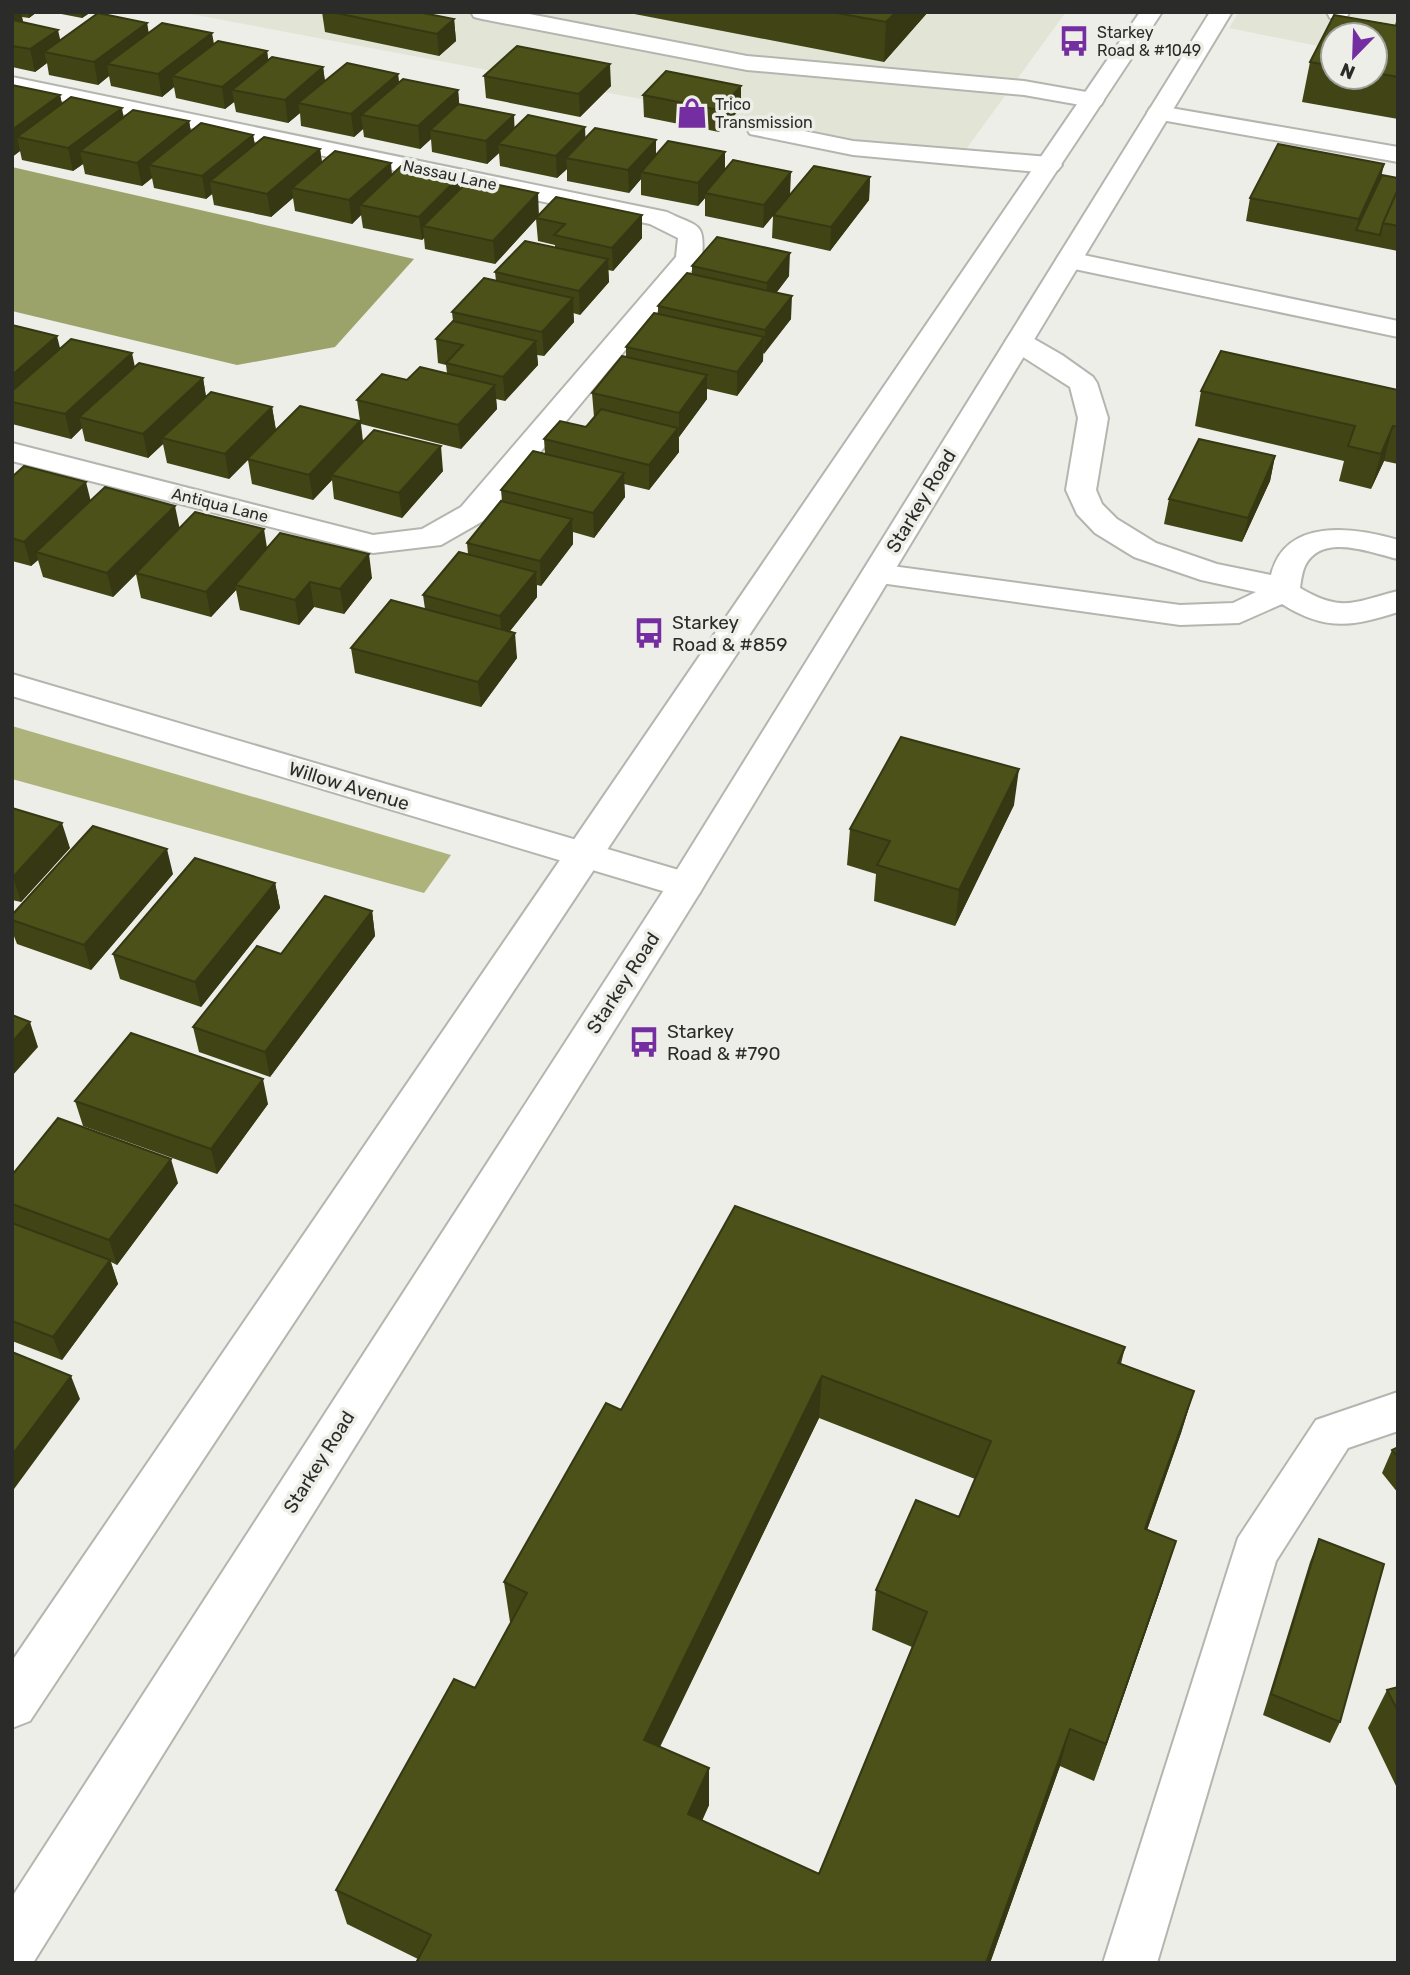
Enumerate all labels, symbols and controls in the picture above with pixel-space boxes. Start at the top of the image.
north arrow [1319,21,1389,91]
place label: Starkey Road & #1049 [1097,23,1201,60]
bus stop icon: Starkey Road & #1049 [1057,24,1091,58]
text: N [1337,58,1358,84]
place label: Trico Transmission [715,95,813,132]
shop icon: Trico Transmission [675,96,709,130]
street label: Nassau Lane [401,156,499,194]
street label: Starkey Road [881,445,961,557]
street label: Antiqua Lane [170,484,270,526]
place label: Starkey Road & #859 [672,611,787,656]
bus stop icon: Starkey Road & #859 [632,616,666,650]
street label: Willow Avenue [286,757,412,815]
street label: Starkey Road [582,928,664,1038]
place label: Starkey Road & #790 [667,1020,781,1065]
bus stop icon: Starkey Road & #790 [627,1025,661,1059]
street label: Starkey Road [278,1407,360,1517]

